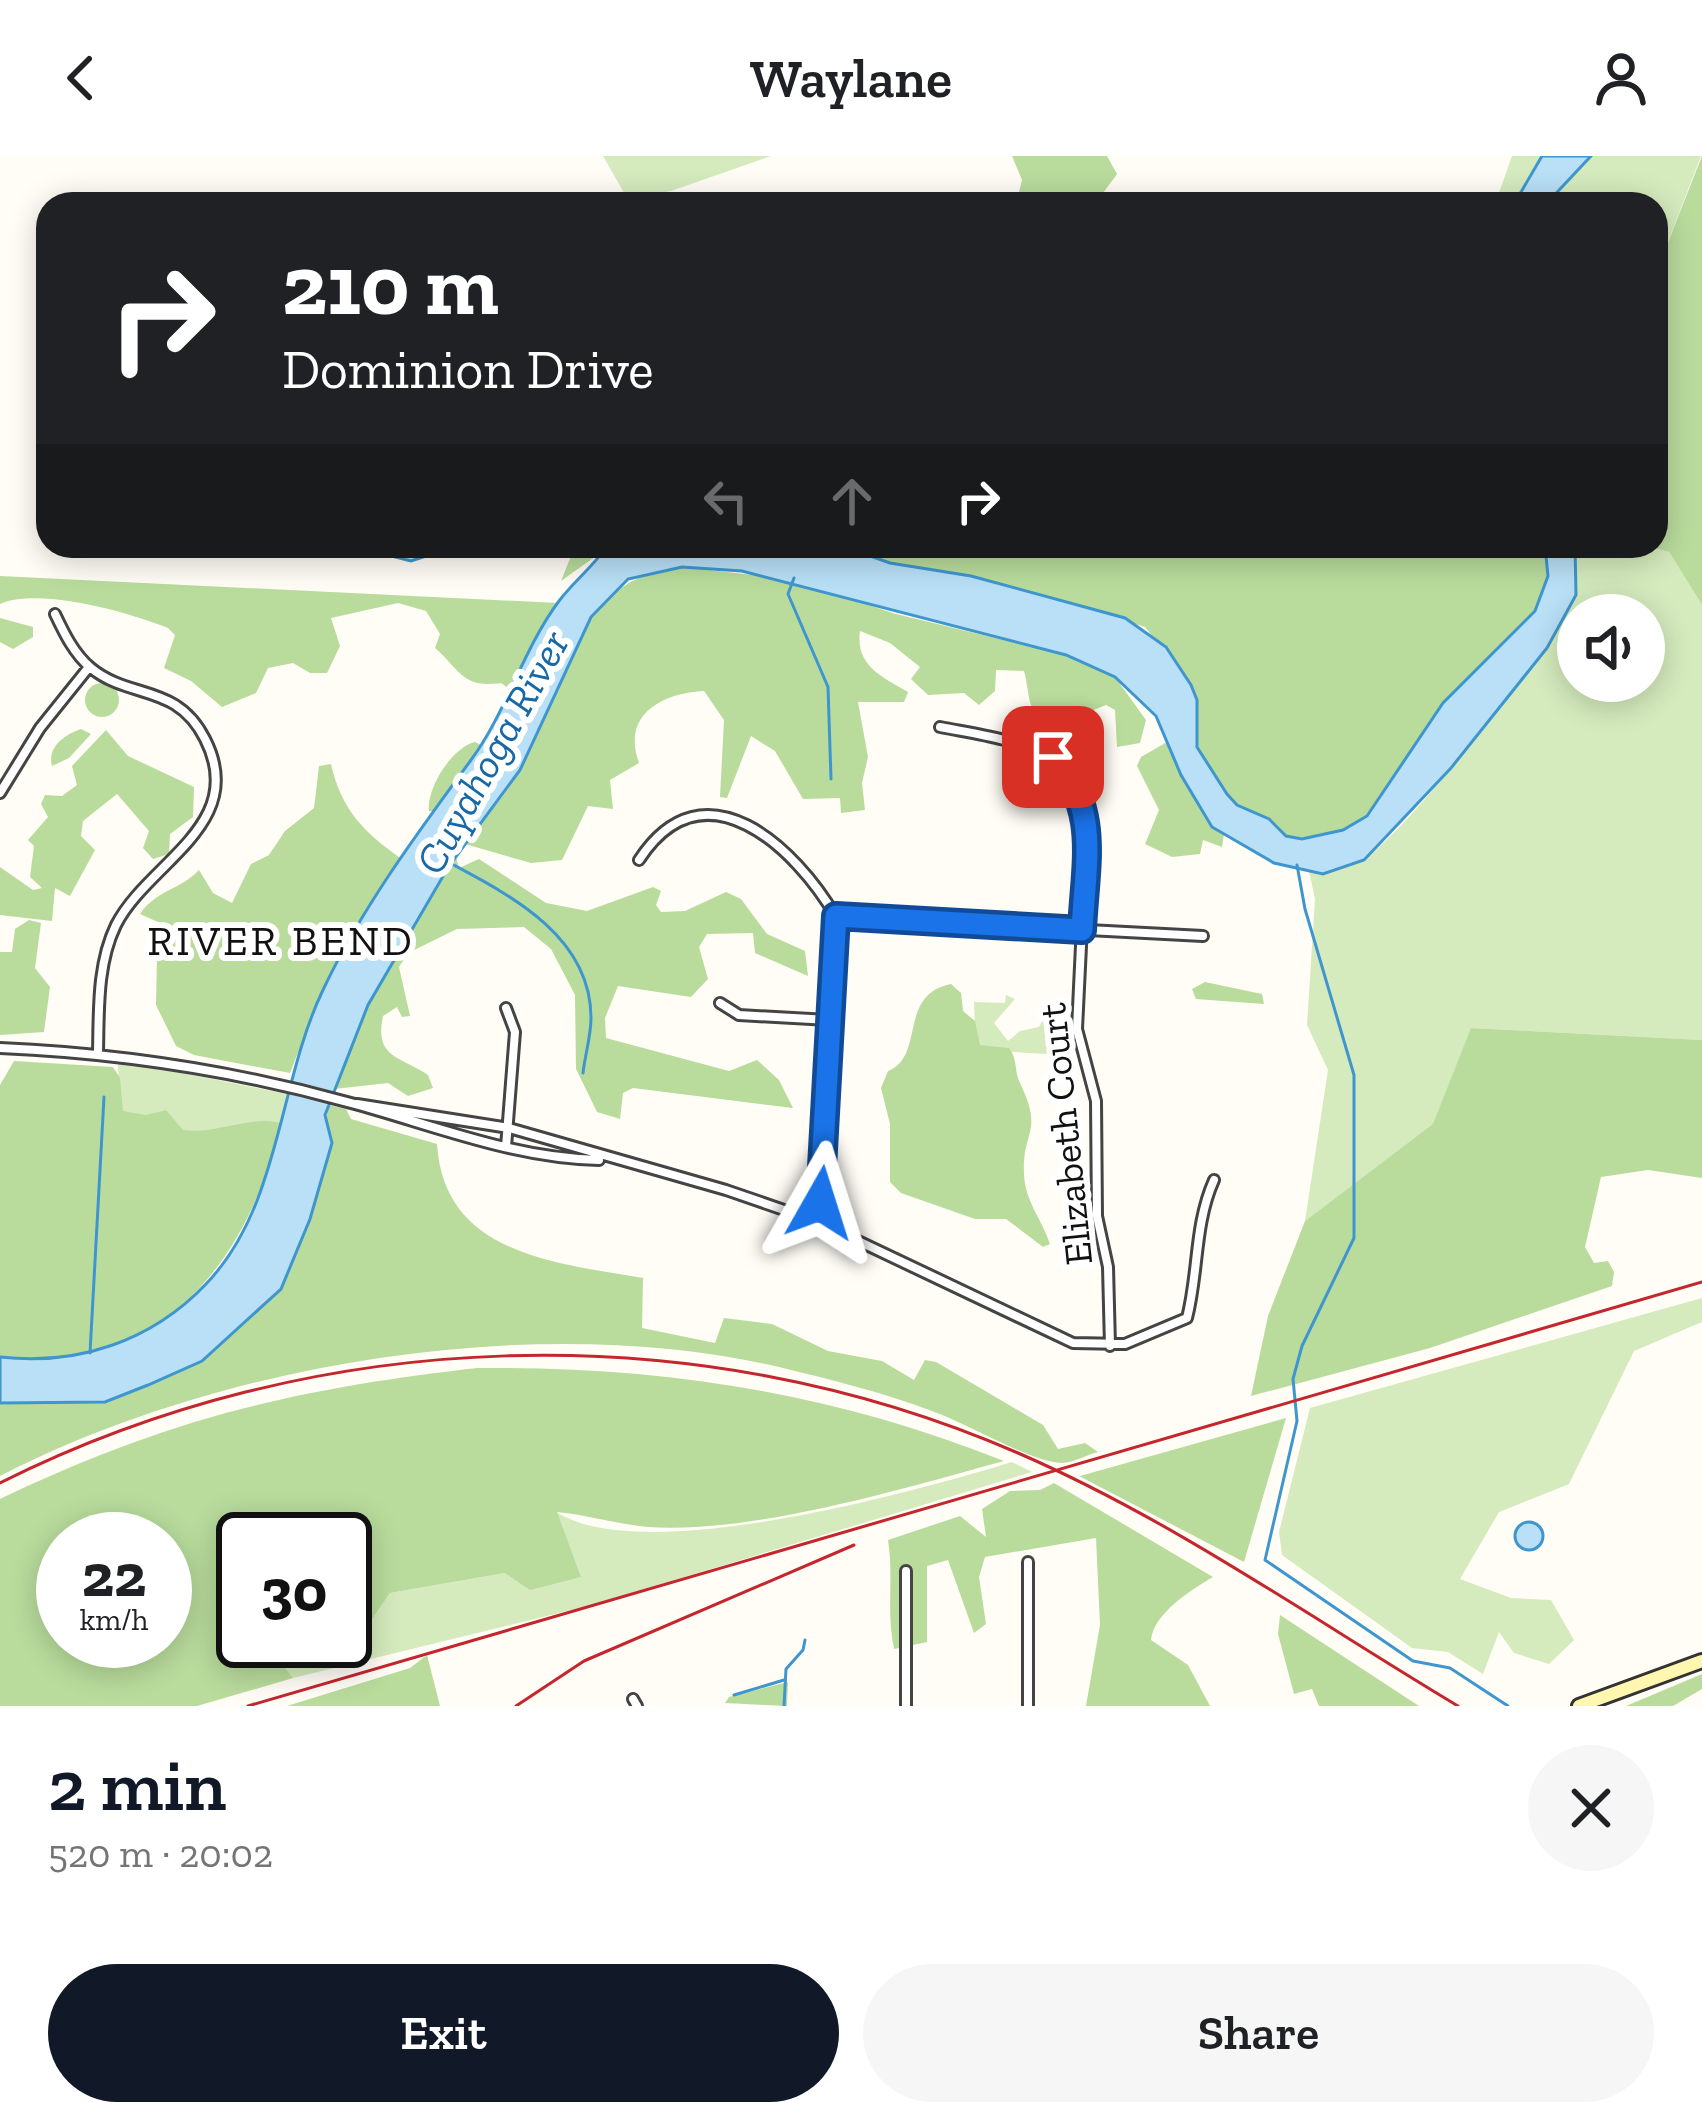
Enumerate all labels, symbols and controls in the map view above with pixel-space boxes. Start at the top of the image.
icon: back [48,45,114,111]
icon: person [1588,45,1654,111]
text: Waylane [750,46,952,111]
text: 210 m [282,235,499,336]
icon: right [84,240,240,396]
text: Dominion Drive [282,337,654,402]
icon: left [693,468,759,534]
icon: ahead [819,468,885,534]
icon: right [945,468,1011,534]
map controls [1557,594,1665,702]
button: sound [1557,594,1665,702]
water label: Cuyahoga River [404,621,580,883]
pin [1002,706,1104,808]
icon: arrive [1020,724,1086,790]
district label: RIVER BEND [147,915,415,966]
street label: Elizabeth Court [1028,1000,1102,1267]
position arrow [757,1140,883,1266]
speed limit sign: 30 [216,1512,372,1668]
text: 22 [82,1539,146,1611]
text: km/h [80,1602,148,1638]
text: 2 min [48,1742,227,1828]
button: close [1528,1745,1654,1871]
text: 520 m · 20:02 [48,1830,273,1877]
button: Exit [48,1964,839,2102]
button: Share [863,1964,1654,2102]

